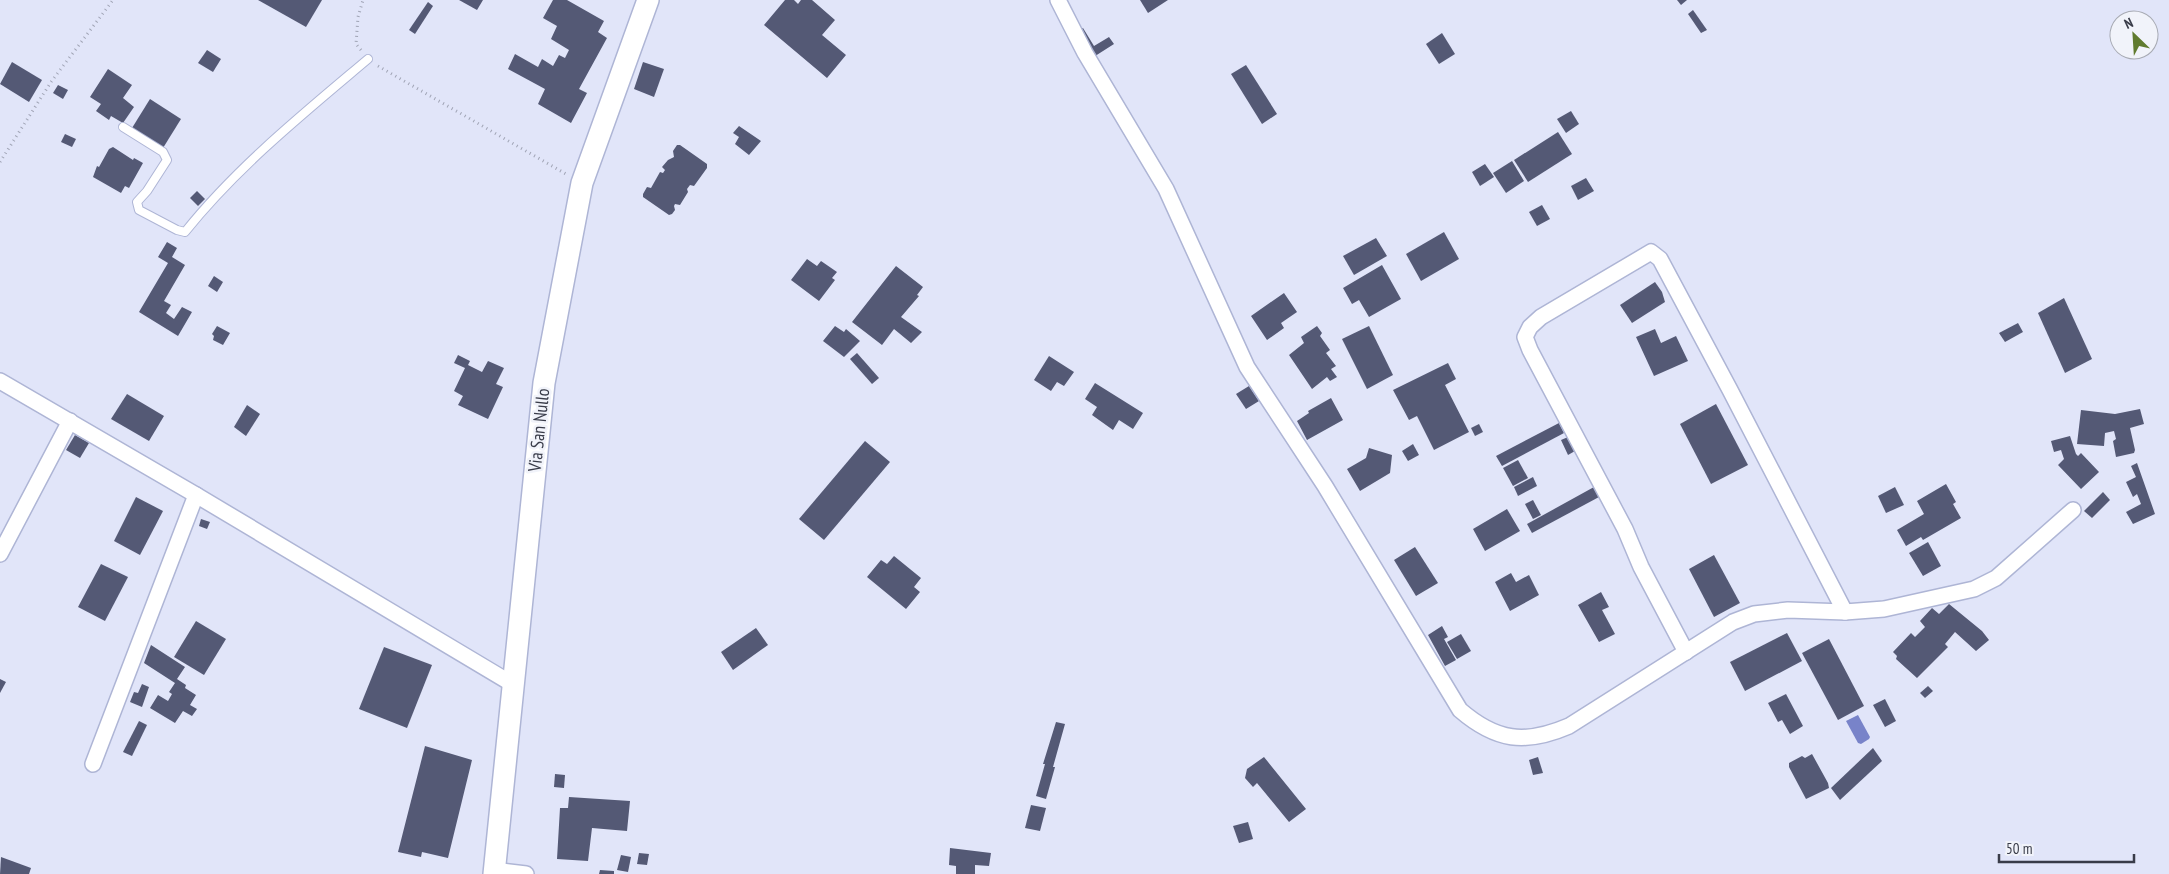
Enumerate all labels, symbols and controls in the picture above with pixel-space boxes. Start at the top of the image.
north arrow [2109,10,2159,60]
text: N [2121,13,2136,33]
street label: Via San Nullo [523,387,554,474]
scale bar [1999,832,2134,864]
text: 50 m [2006,839,2032,858]

